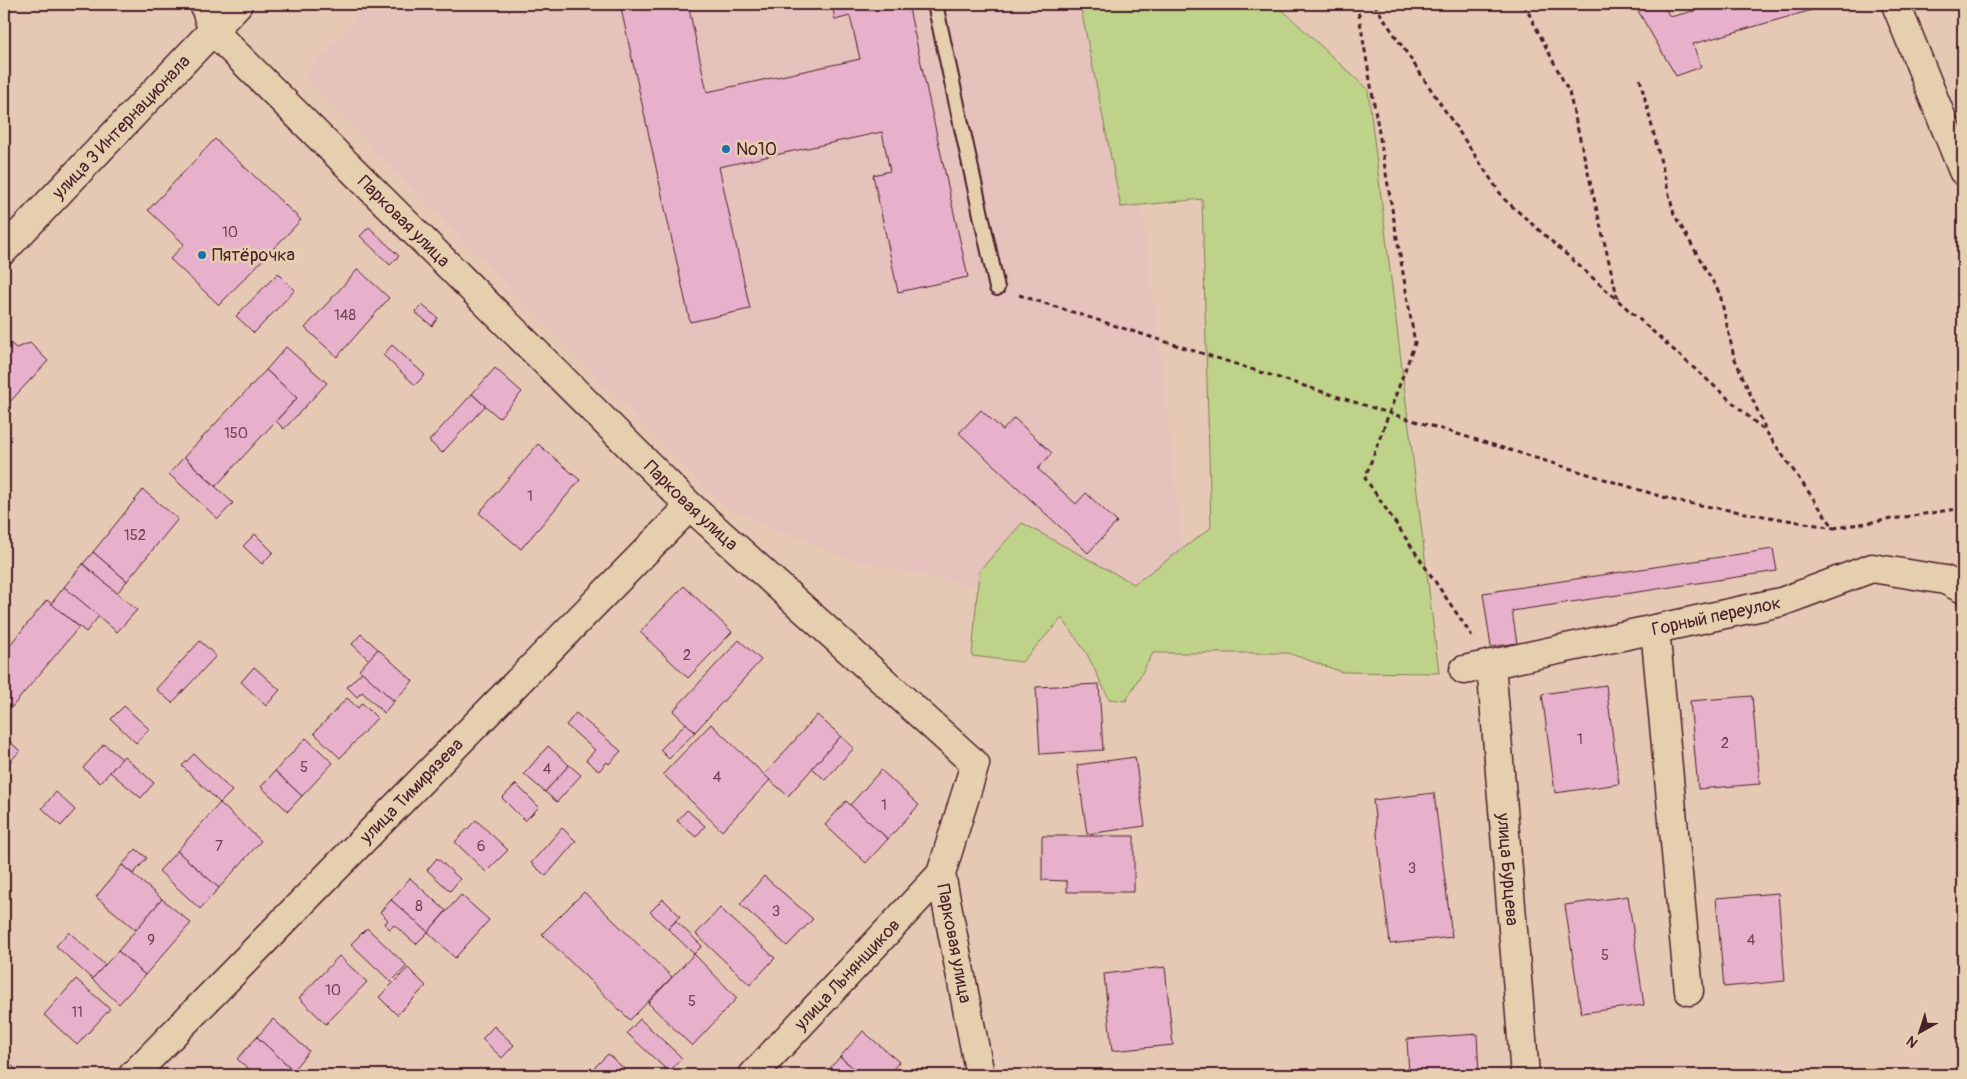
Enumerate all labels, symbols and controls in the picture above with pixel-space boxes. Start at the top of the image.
street label: улица 3 Интернационала [47,50,195,204]
place label: №10 [736,138,777,161]
marker: №10 [720,143,732,155]
street label: Парковая улица [353,170,455,272]
house number: 10 [222,223,238,242]
place label: Пятёрочка [212,244,295,267]
marker: Пятёрочка [196,249,208,261]
house number: 148 [334,306,356,325]
house number: 150 [224,424,248,443]
street label: Парковая улица [639,455,743,555]
house number: 1 [527,487,533,506]
house number: 152 [124,526,146,545]
street label: Горный переулок [1650,591,1783,641]
house number: 2 [683,646,691,665]
house number: 1 [1577,730,1583,749]
street label: улица Тимирязева [354,733,468,849]
house number: 2 [1721,734,1729,753]
house number: 5 [300,758,308,777]
house number: 4 [543,760,552,779]
house number: 4 [713,768,722,787]
house number: 1 [881,796,887,815]
street label: улица Бурцева [1492,811,1524,927]
house number: 7 [215,837,223,856]
house number: 6 [477,837,485,856]
house number: 3 [1408,859,1416,878]
street label: Парковая улица [932,882,977,1005]
house number: 8 [415,897,423,916]
house number: 3 [772,902,780,921]
street label: улица Льнянщиков [789,914,905,1036]
house number: 9 [147,931,155,950]
house number: 4 [1747,931,1756,950]
house number: 5 [1601,946,1609,965]
house number: 10 [325,981,341,1000]
house number: 5 [688,992,696,1011]
house number: 11 [71,1003,83,1022]
north arrow [1894,1006,1944,1056]
text: N [1903,1032,1921,1051]

